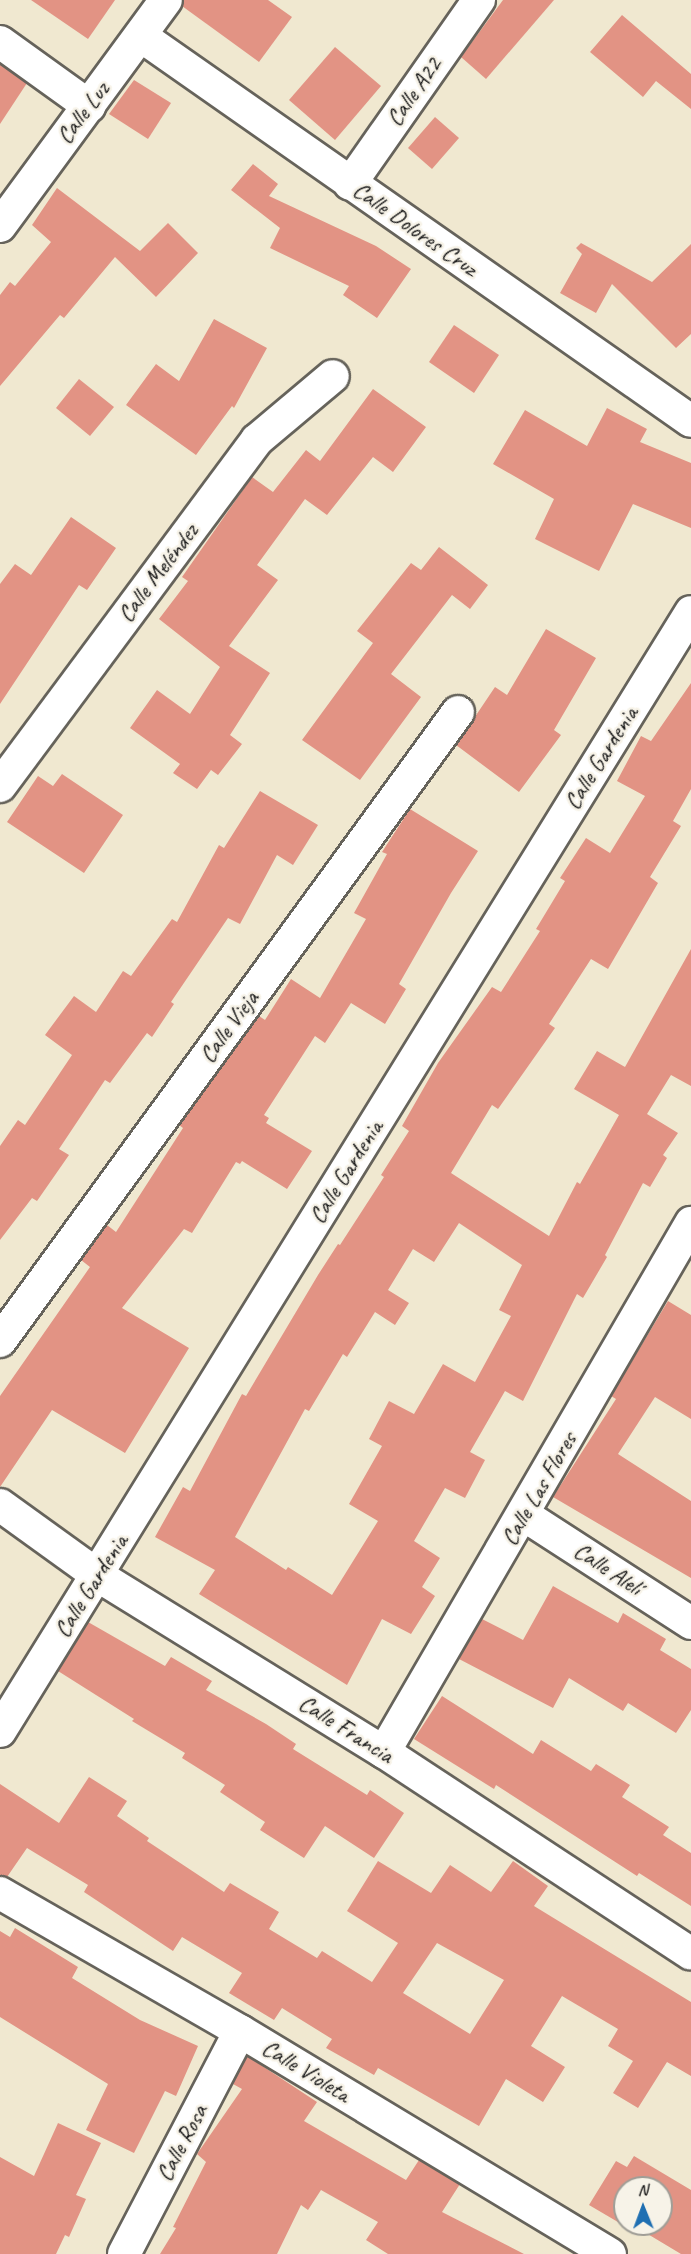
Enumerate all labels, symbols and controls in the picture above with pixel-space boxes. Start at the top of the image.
street label: Calle A22 [380,52,448,132]
street label: Calle Luz [50,76,116,150]
street label: Calle Dolores Cruz [347,175,483,283]
street label: Calle Meléndez [112,518,204,628]
street label: Calle Gardenia [558,701,644,815]
street label: Calle Vieja [193,985,265,1069]
street label: Calle Gardenia [303,1115,389,1229]
street label: Calle Las Flores [495,1427,583,1551]
street label: Calle Gardenia [48,1529,134,1643]
street label: Calle Alelí [568,1536,648,1602]
street label: Calle Francia [293,1688,399,1770]
street label: Calle Violeta [256,2033,356,2109]
street label: Calle Rosa [150,2100,214,2186]
north arrow [613,2176,673,2236]
text: N [638,2180,648,2200]

